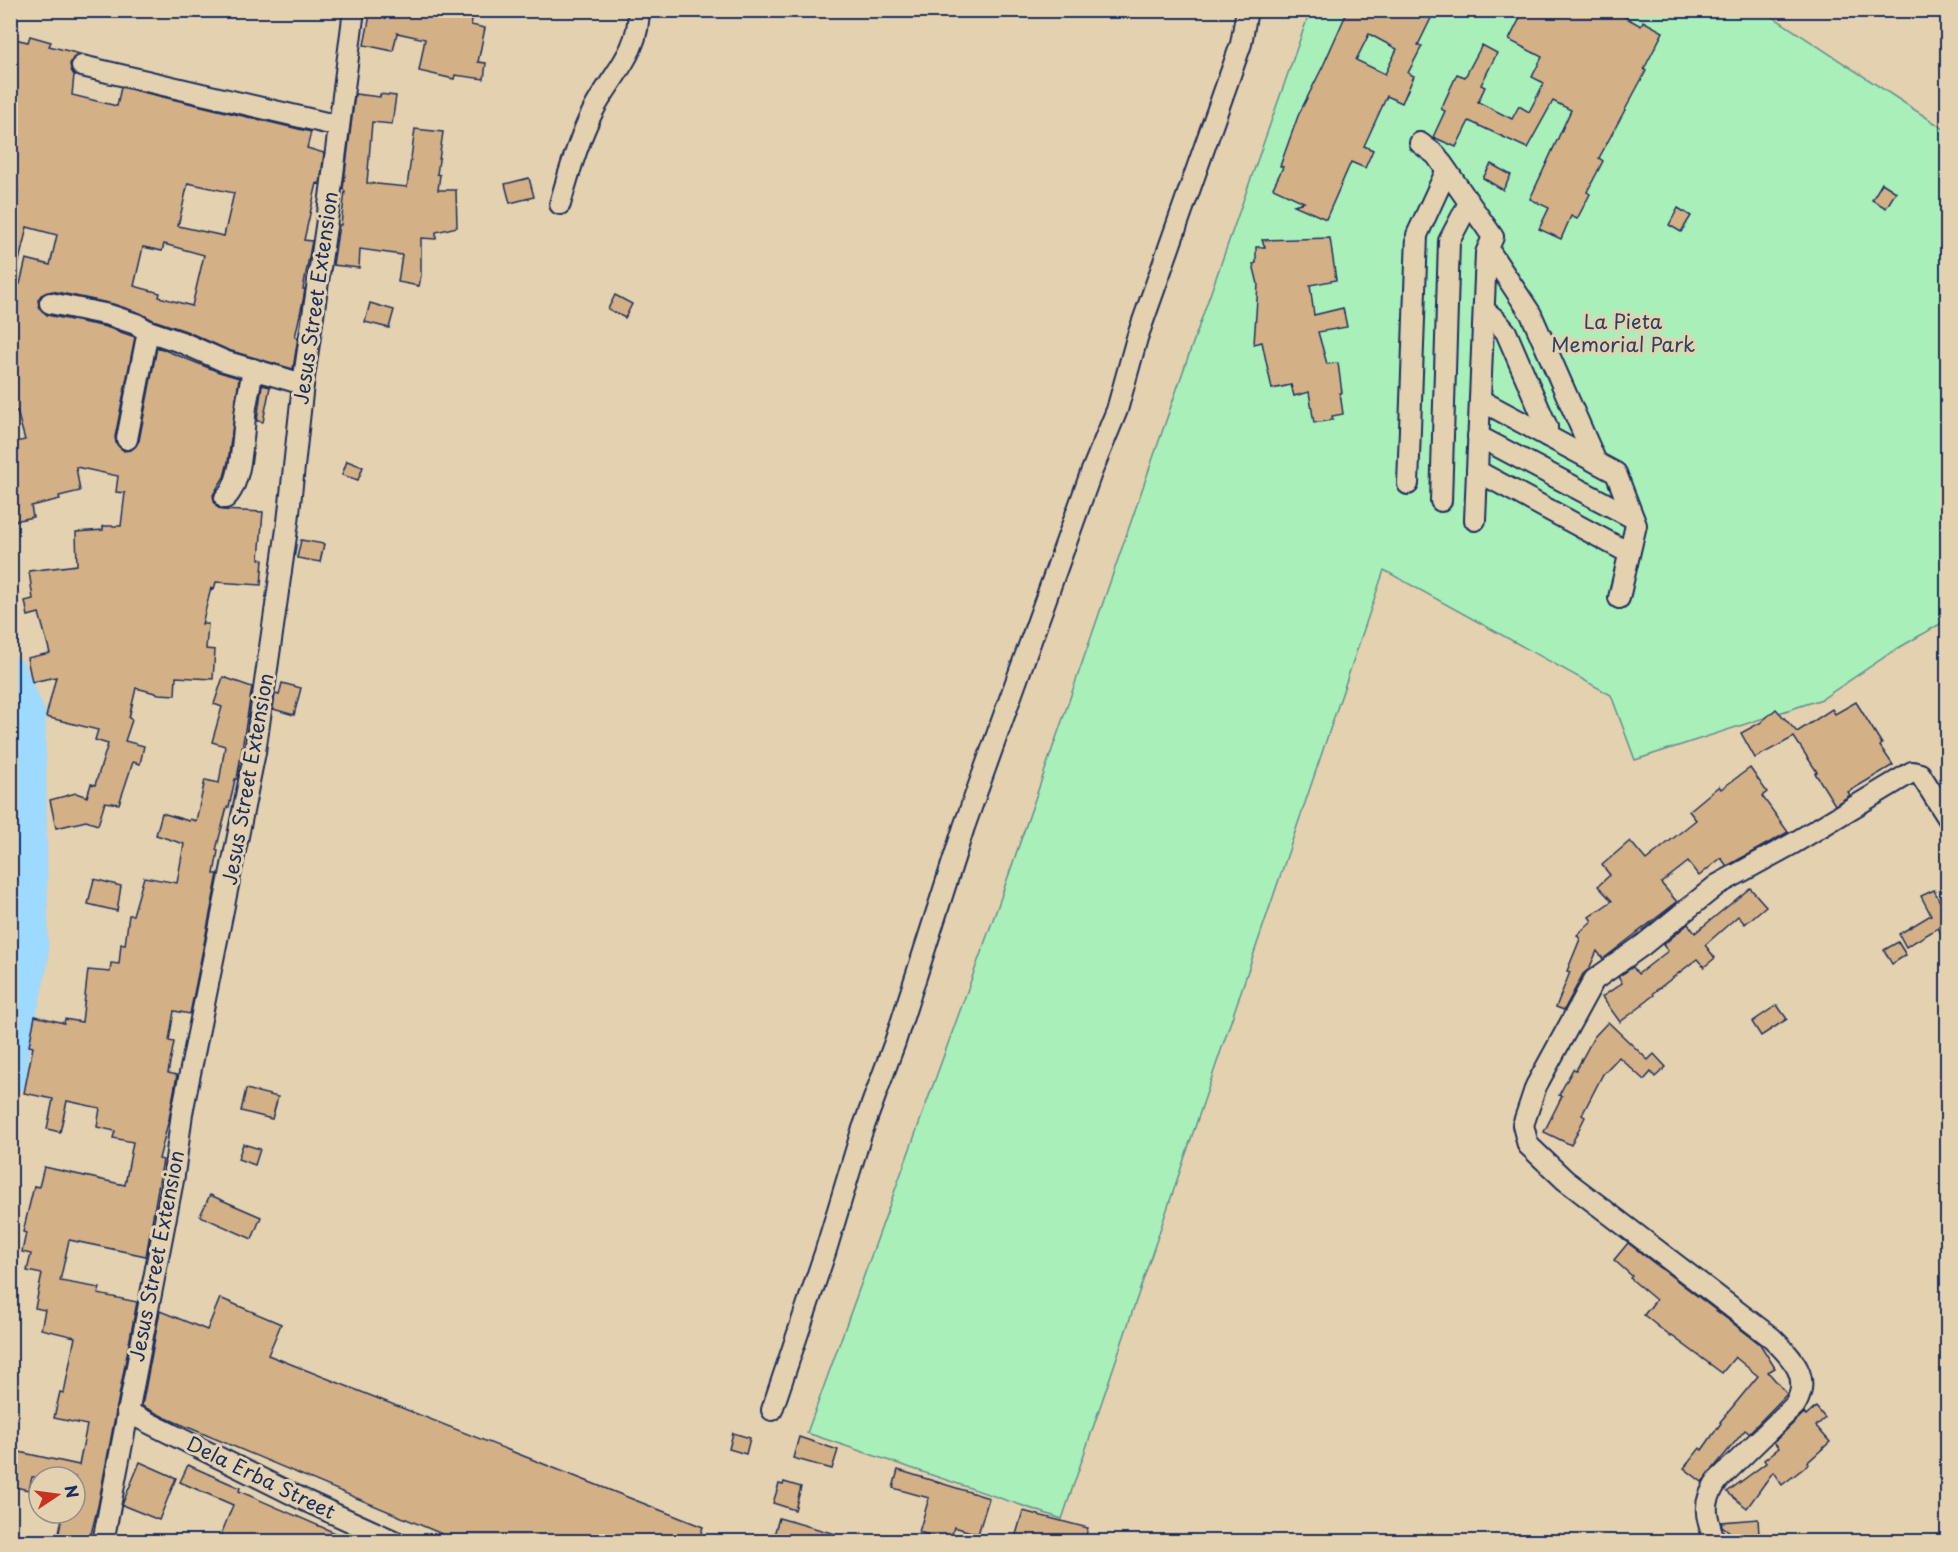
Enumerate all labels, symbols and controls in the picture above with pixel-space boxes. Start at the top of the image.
street label: Jesus Street Extension [285,190,345,406]
park label: La Pieta Memorial Park [1551,306,1695,359]
street label: Jesus Street Extension [214,671,280,887]
street label: Jesus Street Extension [121,1148,191,1364]
street label: Dela Erba Street [182,1428,341,1526]
north arrow [27,1465,87,1525]
text: N [59,1483,86,1500]

